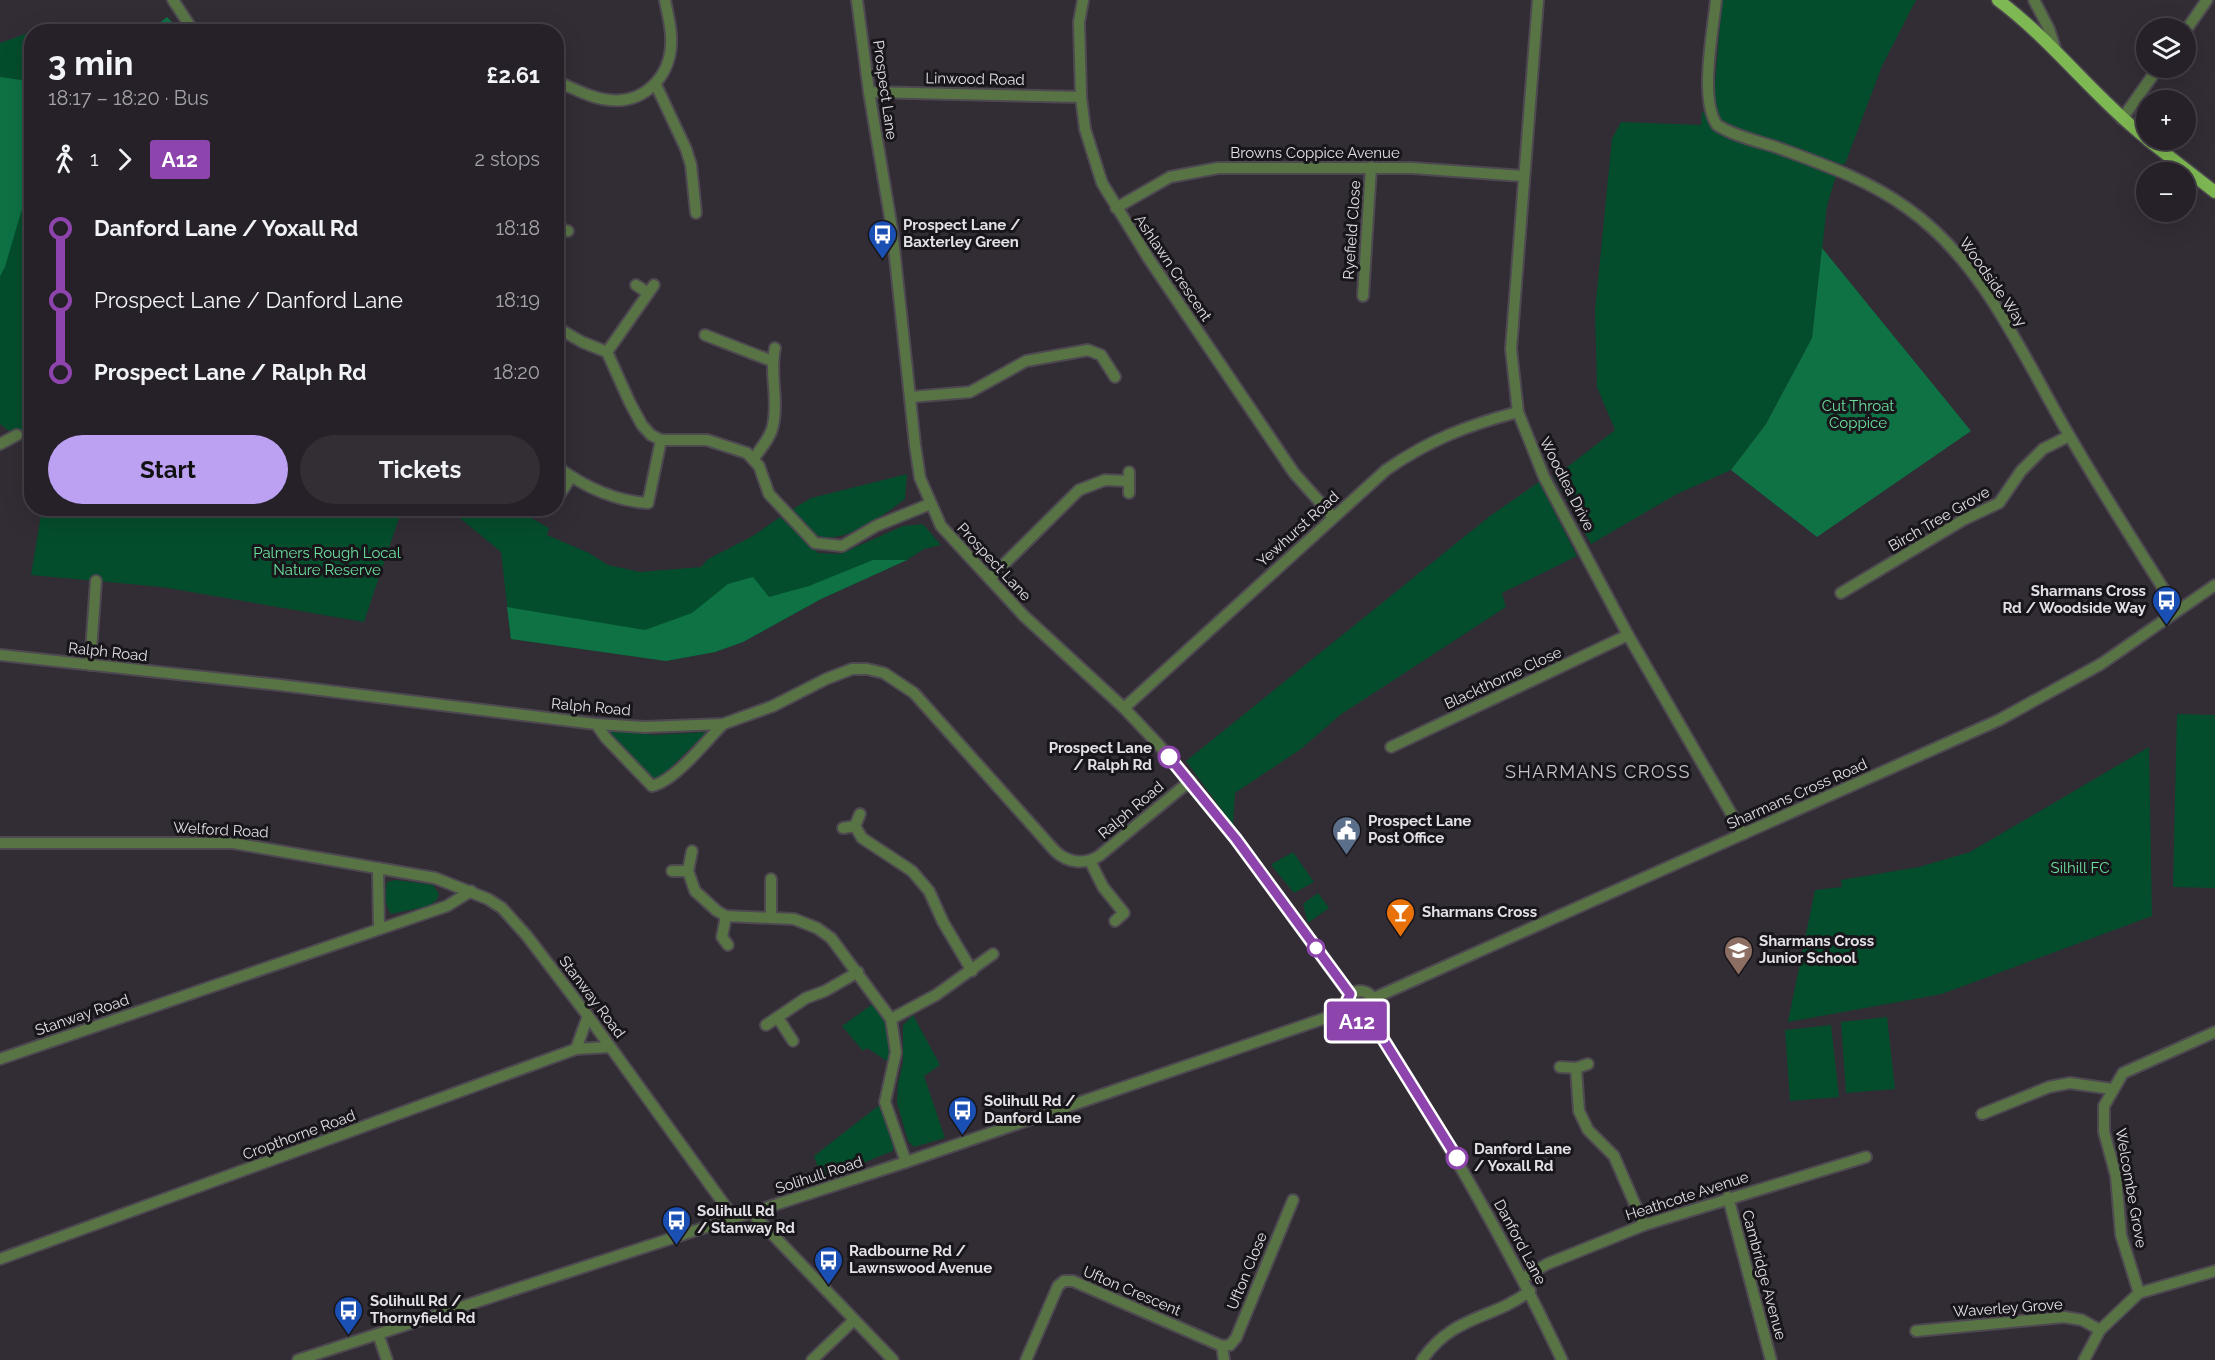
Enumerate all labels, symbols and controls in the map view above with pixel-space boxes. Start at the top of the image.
map controls [2136,18,2196,222]
button: layers [2136,18,2196,78]
street label: Prospect Lane [869,39,901,141]
text: 3 min [48,44,133,83]
text: £2.61 [486,62,540,88]
street label: Linwood Road [925,69,1025,89]
text: 18:17 – 18:20 · Bus [48,86,209,110]
button: + [2136,90,2196,150]
icon: walk [48,143,81,176]
icon: forward [108,143,141,176]
street label: Browns Coppice Avenue [1230,144,1400,162]
text: 1 [90,147,99,171]
text: A12 [162,147,198,172]
text: 2 stops [474,147,540,171]
button: − [2136,162,2196,222]
street label: Ryefield Close [1340,180,1364,280]
street label: Ashlawn Crescent [1131,211,1215,325]
text: Danford Lane / Yoxall Rd [94,215,358,241]
text: 18:18 [495,216,540,240]
place label: Prospect Lane / Baxterley Green [903,216,1021,251]
bus stop icon: Prospect Lane / Baxterley Green [866,218,898,260]
street label: Woodside Way [1956,234,2030,330]
text: Prospect Lane / Danford Lane [94,287,403,313]
text: 18:19 [496,288,540,312]
text: Prospect Lane / Ralph Rd [94,359,366,385]
text: 18:20 [493,360,540,384]
park label: Cut Throat Coppice [1822,397,1894,432]
street label: Woodlea Drive [1536,434,1598,534]
button: Start [48,435,288,504]
button: Tickets [300,435,540,504]
street label: Birch Tree Grove [1885,483,1993,555]
street label: Yewhurst Road [1253,487,1343,571]
street label: Prospect Lane [953,519,1035,605]
park label: Palmers Rough Local Nature Reserve [253,544,402,579]
place label: Sharmans Cross Rd / Woodside Way [2002,582,2147,617]
bus stop icon: Sharmans Cross Rd / Woodside Way [2151,584,2183,626]
street label: Ralph Road [67,639,149,665]
street label: Blackthorne Close [1442,643,1565,713]
street label: Ralph Road [550,695,632,719]
place label: Prospect Lane / Ralph Rd [1049,739,1152,774]
marker: Prospect Lane / Ralph Rd [1158,746,1180,768]
street label: Sharmans Cross Road [1724,755,1870,833]
district label: SHARMANS CROSS [1505,761,1691,782]
street label: Ralph Road [1095,777,1167,843]
place label: Prospect Lane Post Office [1368,812,1471,847]
public building icon: Prospect Lane Post Office [1331,814,1363,856]
street label: Welford Road [173,819,269,841]
park label: Silhill FC [2051,859,2109,877]
bar icon: Sharmans Cross [1385,896,1417,938]
place label: Sharmans Cross [1422,903,1537,921]
place label: Sharmans Cross Junior School [1759,932,1874,967]
school or university icon: Sharmans Cross Junior School [1722,934,1754,976]
unlabelled marker [1307,939,1325,957]
street label: Stanway Road [555,952,629,1042]
street label: Stanway Road [33,990,131,1040]
line badge: A12 [1322,1002,1392,1040]
text: A12 [1339,1009,1375,1034]
place label: Solihull Rd / Danford Lane [984,1092,1081,1127]
bus stop icon: Solihull Rd / Danford Lane [947,1094,979,1136]
street label: Cropthorne Road [240,1106,358,1164]
street label: Welcombe Grove [2112,1127,2150,1249]
place label: Danford Lane / Yoxall Rd [1474,1140,1571,1175]
marker: Danford Lane / Yoxall Rd [1446,1147,1468,1169]
street label: Solihull Road [773,1152,865,1198]
street label: Heathcote Avenue [1623,1168,1751,1224]
street label: Danford Lane [1490,1196,1550,1288]
place label: Solihull Rd / Stanway Rd [697,1202,795,1237]
bus stop icon: Solihull Rd / Stanway Rd [660,1204,692,1246]
street label: Cambridge Avenue [1738,1208,1790,1342]
street label: Ufton Close [1223,1229,1271,1312]
place label: Radbourne Rd / Lawnswood Avenue [849,1242,992,1277]
bus stop icon: Radbourne Rd / Lawnswood Avenue [812,1244,844,1286]
street label: Ufton Crescent [1080,1262,1184,1320]
place label: Solihull Rd / Thornyfield Rd [370,1292,476,1327]
bus stop icon: Solihull Rd / Thornyfield Rd [333,1294,365,1336]
street label: Waverley Grove [1953,1295,2064,1321]

